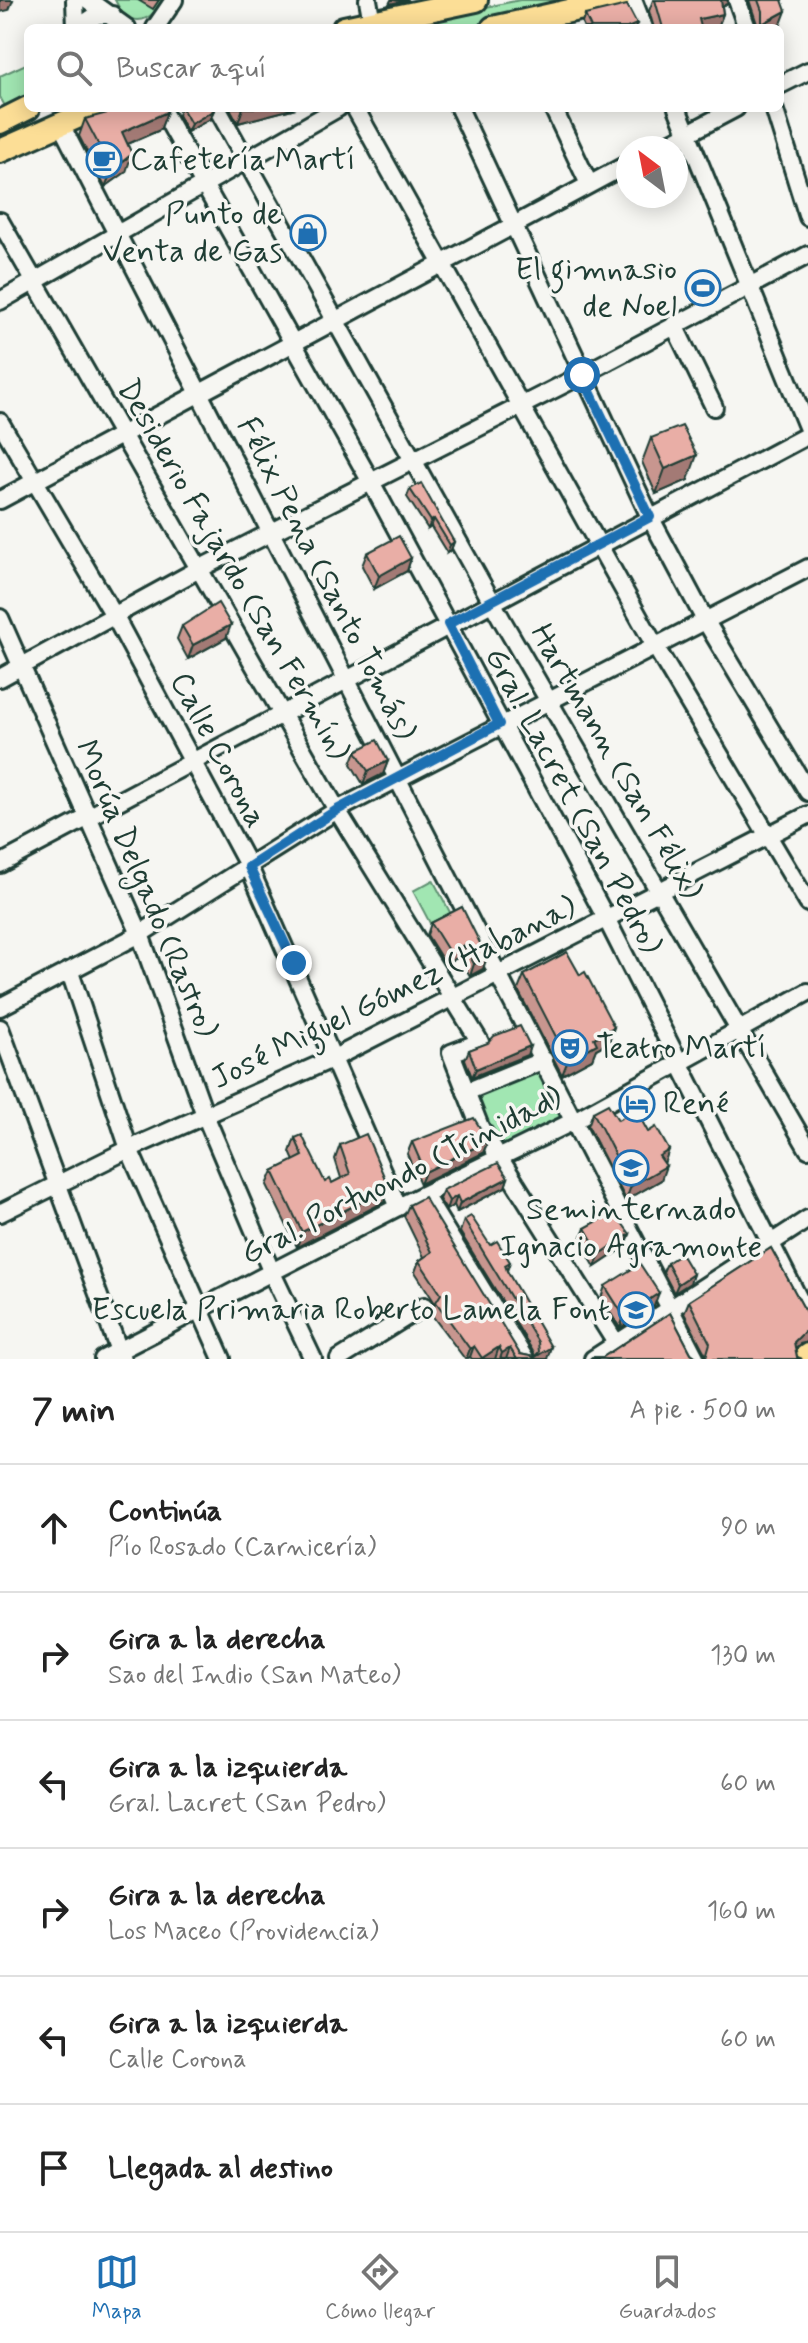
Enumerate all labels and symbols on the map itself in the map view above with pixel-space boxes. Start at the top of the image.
north arrow [616,136,688,208]
place label: Cafetería Martí [130,139,356,181]
cafe icon: Cafetería Martí [85,141,123,179]
place label: Punto de Venta de Gas [102,194,282,273]
shop icon: Punto de Venta de Gas [289,214,327,252]
place label: El gimnasio de Noel [515,249,677,328]
sports icon: El gimnasio de Noel [684,269,722,307]
route start [564,357,600,393]
street label: Desiderio Fajardo (San Fermín) [106,372,360,768]
street label: Félix Pena (Santo Tomás) [226,410,426,748]
street label: Hartmann (San Félix) [520,616,712,908]
street label: Gral. Lacret (San Pedro) [474,640,672,962]
street label: Calle Corona [159,665,277,835]
street label: Morúa Delgado (Rastro) [62,734,228,1045]
street label: José Miguel Gómez (Habana) [204,886,585,1103]
route end [276,945,312,981]
place label: Teatro Martí [596,1027,767,1069]
theatre icon: Teatro Martí [551,1029,589,1067]
street label: Gral. Portuondo (Trinidad) [234,1077,570,1275]
place label: René [663,1083,729,1125]
hotel icon: René [618,1085,656,1123]
school or university icon: Seminternado Ignacio Agramonte [612,1149,650,1187]
place label: Seminternado Ignacio Agramonte [500,1189,762,1268]
place label: Escuela Primaria Roberto Lamela Font [91,1289,610,1331]
school or university icon: Escuela Primaria Roberto Lamela Font [617,1291,655,1329]

